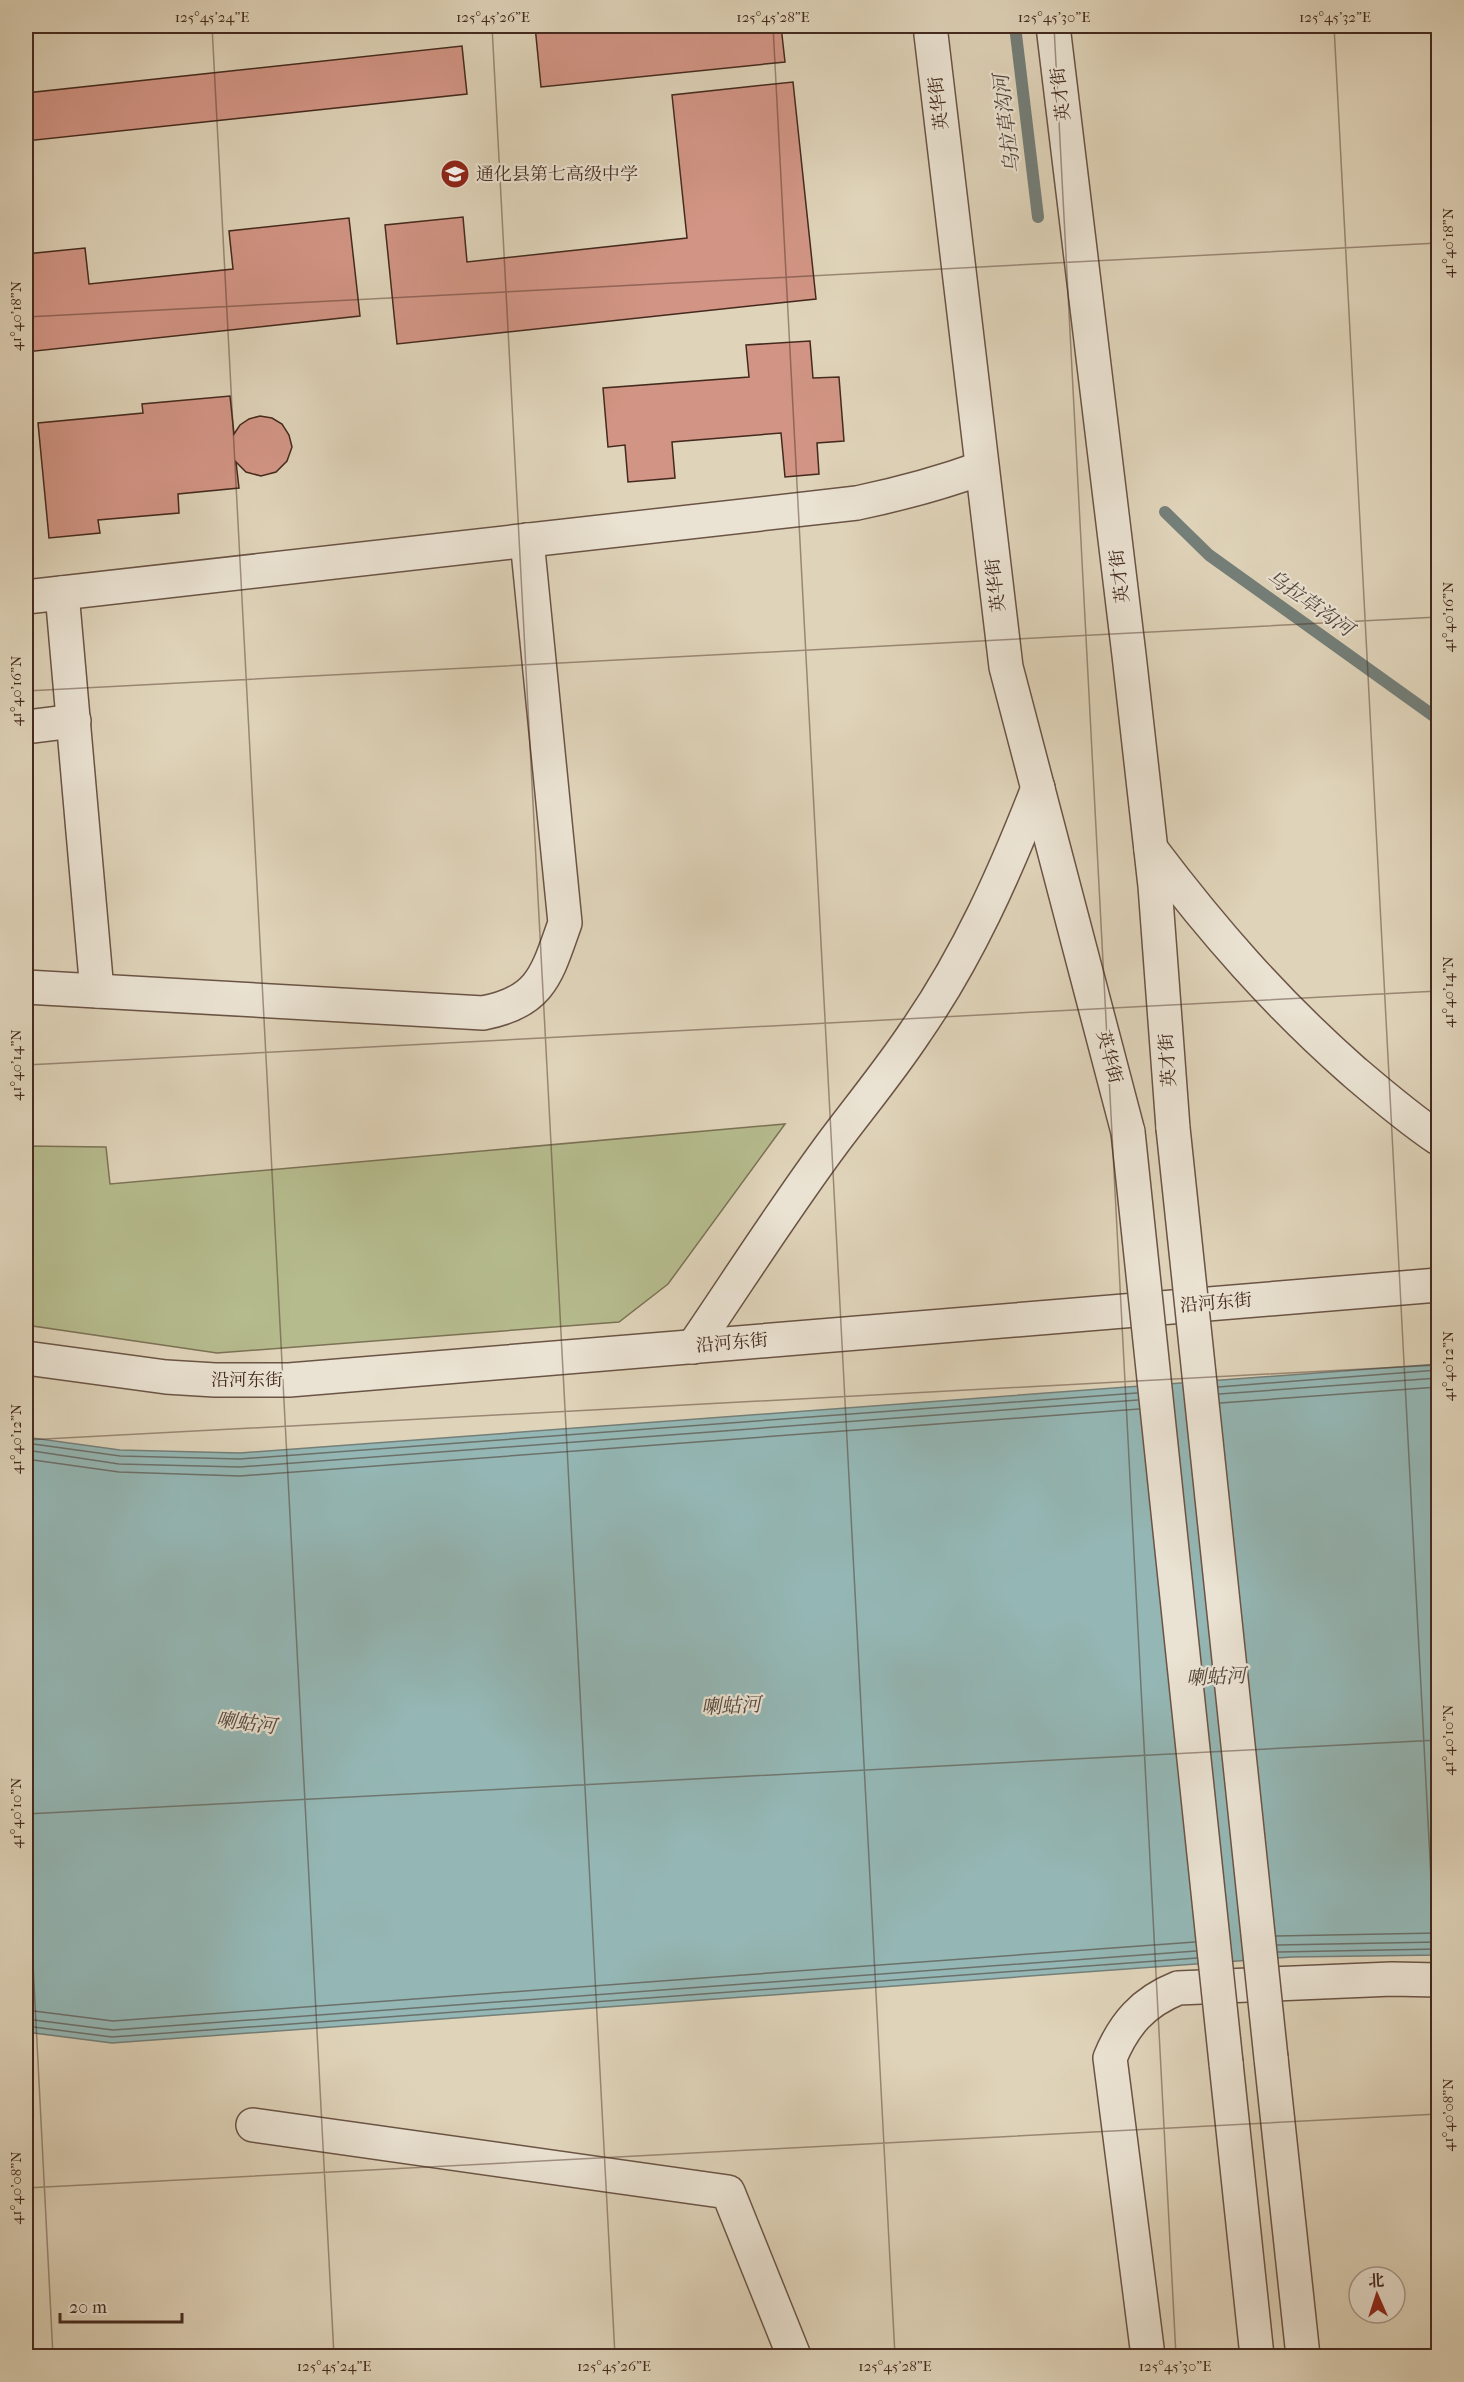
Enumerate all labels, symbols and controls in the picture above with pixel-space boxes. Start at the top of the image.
text: 125°45'24"E [175,8,249,26]
text: 125°45'26"E [456,8,530,26]
text: 125°45'28"E [736,8,810,26]
text: 125°45'30"E [1018,8,1090,26]
text: 125°45'32"E [1299,8,1371,26]
street label: 英才街 [1047,66,1075,122]
water label: 乌拉草沟河 [989,70,1025,175]
street label: 英华街 [925,75,953,131]
school or university icon: 通化县第七高级中学 [439,158,471,190]
place label: 通化县第七高级中学 [476,164,638,185]
text: 41°40'18"N [1439,207,1457,278]
text: 41°40'18"N [7,280,25,351]
street label: 英才街 [1106,548,1134,604]
street label: 英华街 [982,557,1010,613]
water label: 乌拉草沟河 [1262,565,1360,643]
text: 41°40'16"N [1439,581,1457,652]
text: 41°40'16"N [7,655,25,726]
text: 41°40'14"N [1439,956,1457,1028]
street label: 英华街 [1092,1028,1126,1086]
text: 41°40'14"N [7,1029,25,1101]
street label: 英才街 [1156,1032,1180,1088]
street label: 沿河东街 [1179,1289,1253,1317]
street label: 沿河东街 [695,1329,769,1357]
text: 41°40'12"N [1439,1330,1457,1401]
street label: 沿河东街 [211,1370,283,1391]
text: 41°40'12"N [7,1403,25,1474]
water label: 喇蛄河 [1185,1664,1250,1690]
water label: 喇蛄河 [700,1693,765,1719]
text: 41°40'10"N [1439,1704,1457,1775]
water label: 喇蛄河 [215,1708,280,1738]
text: 41°40'10"N [7,1777,25,1848]
text: 41°40'08"N [1439,2078,1457,2152]
text: 41°40'08"N [7,2151,25,2225]
north arrow [1347,2265,1407,2325]
text: 北 [1368,2271,1385,2290]
scale bar [60,2286,182,2324]
text: 20 m [69,2297,107,2318]
text: 125°45'24"E [297,2357,371,2375]
text: 125°45'26"E [577,2357,651,2375]
text: 125°45'28"E [858,2357,932,2375]
text: 125°45'30"E [1139,2357,1211,2375]

